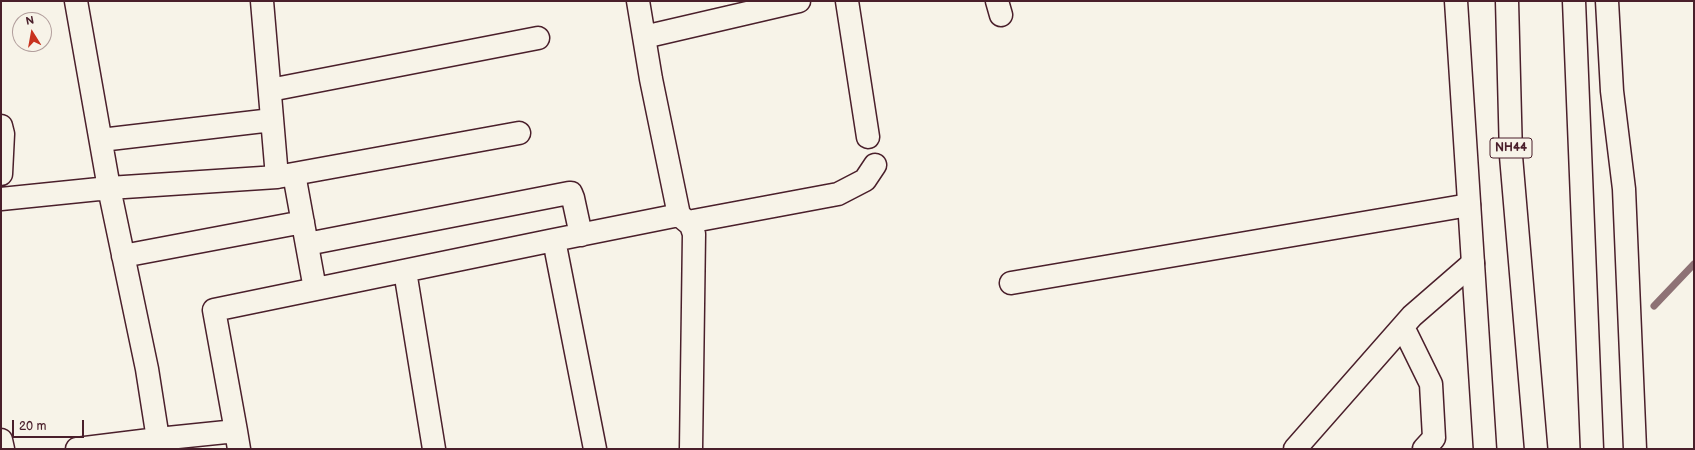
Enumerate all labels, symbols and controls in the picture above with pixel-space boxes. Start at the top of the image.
north arrow [12,12,52,52]
text: N [25,14,35,28]
road number: NH44 [1490,138,1532,158]
scale bar [14,412,86,438]
text: 20 m [19,419,46,434]

